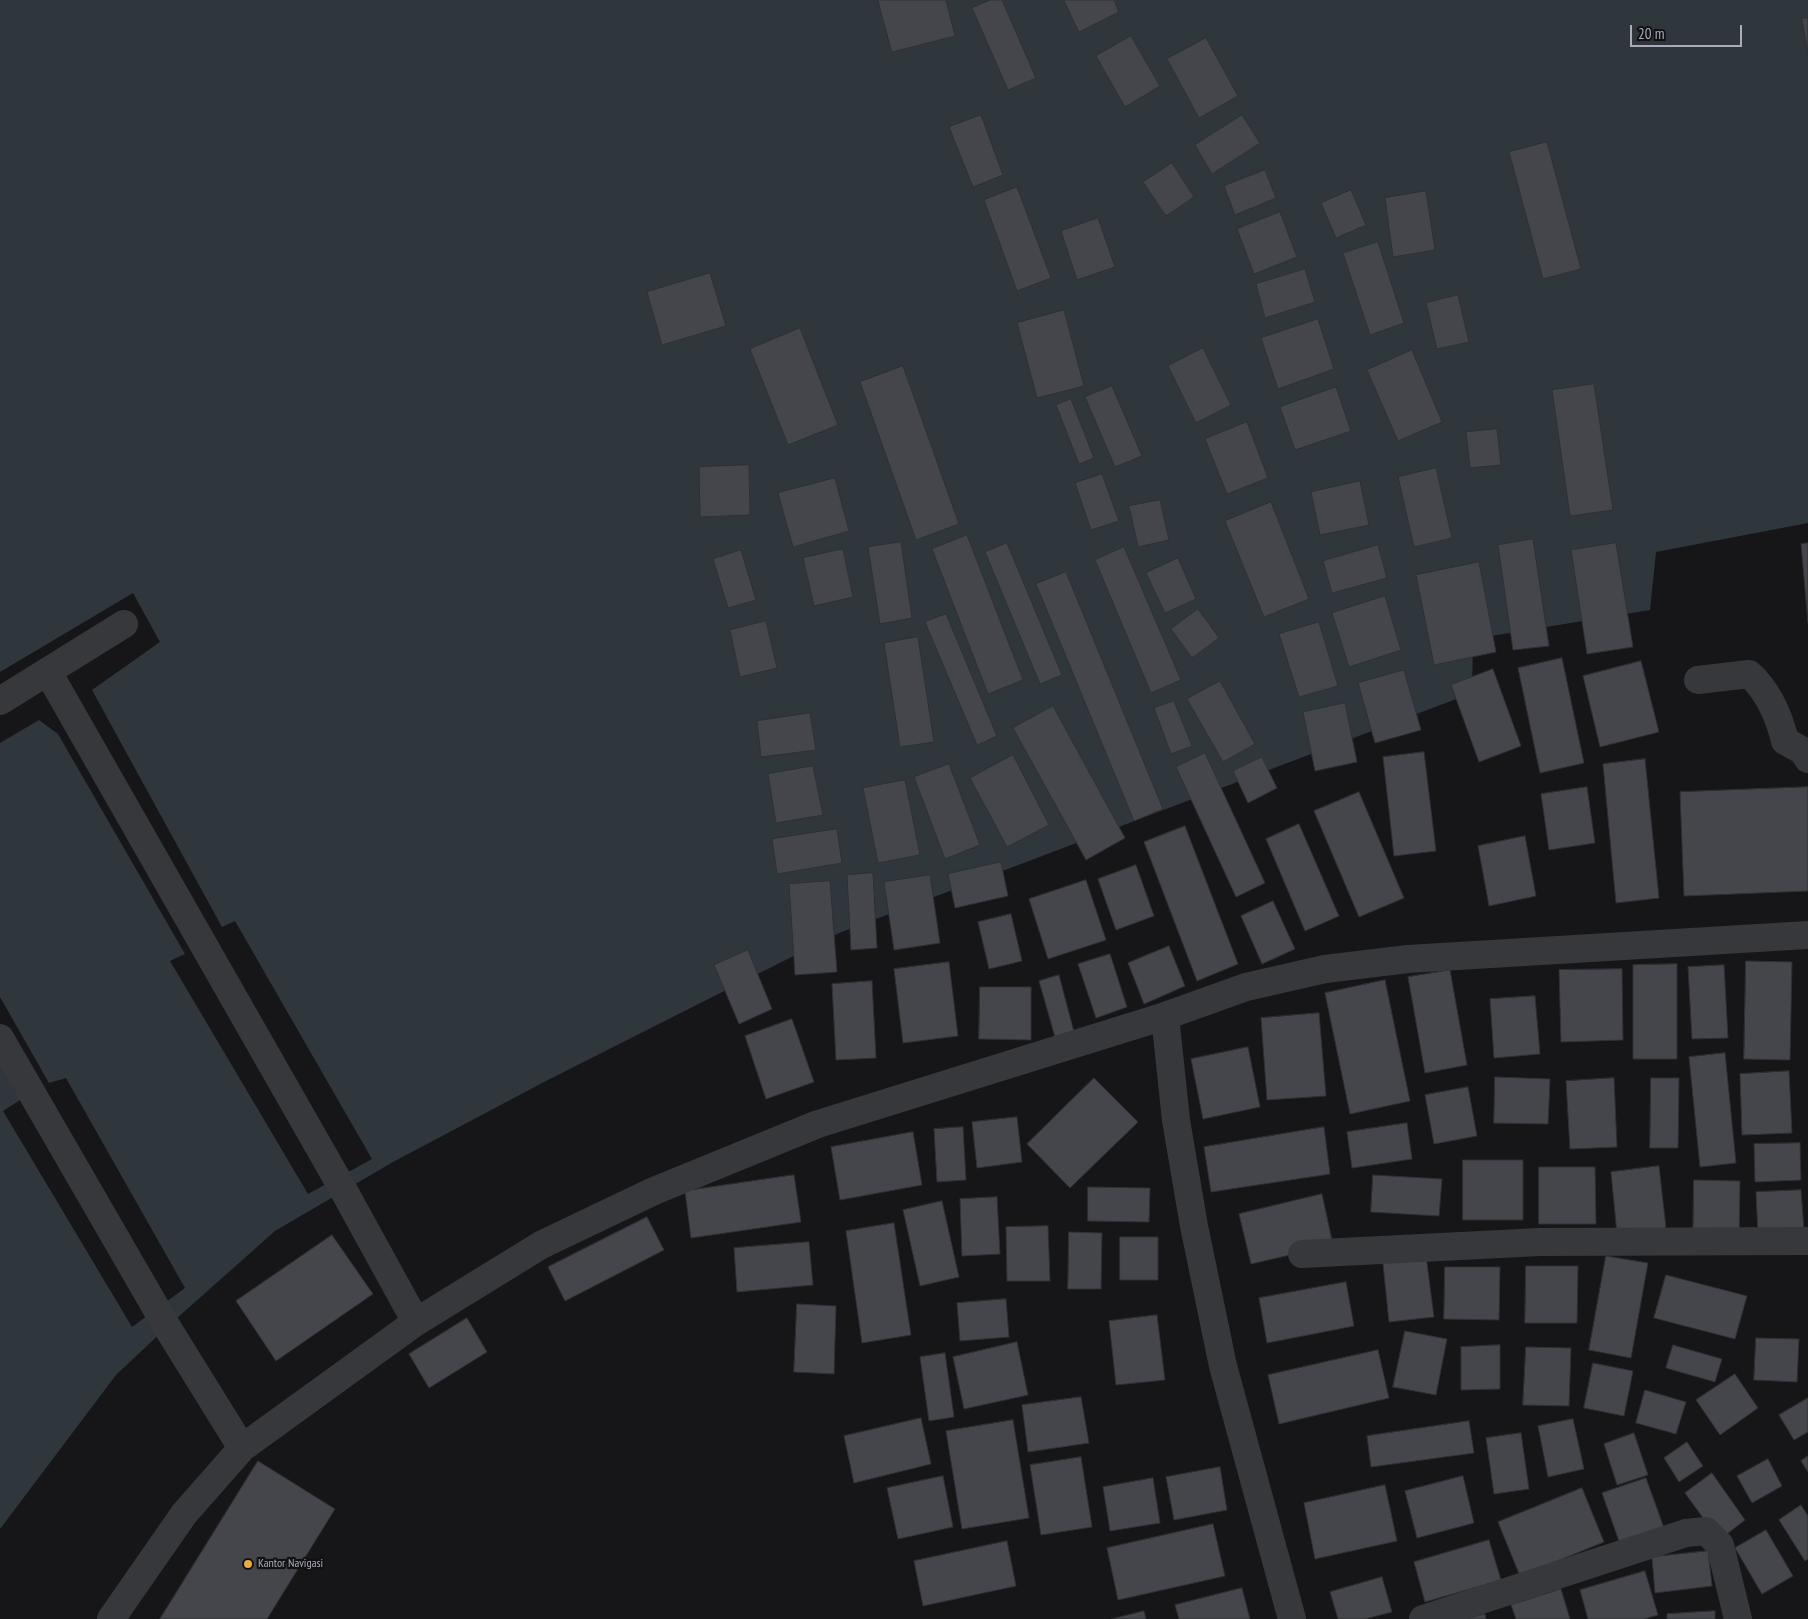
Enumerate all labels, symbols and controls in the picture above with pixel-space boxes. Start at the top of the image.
scale bar [1633,15,1746,47]
text: 20 m [1638,24,1664,43]
place label: Kantor Navigasi [258,1557,323,1571]
marker: Kantor Navigasi [242,1558,254,1570]

